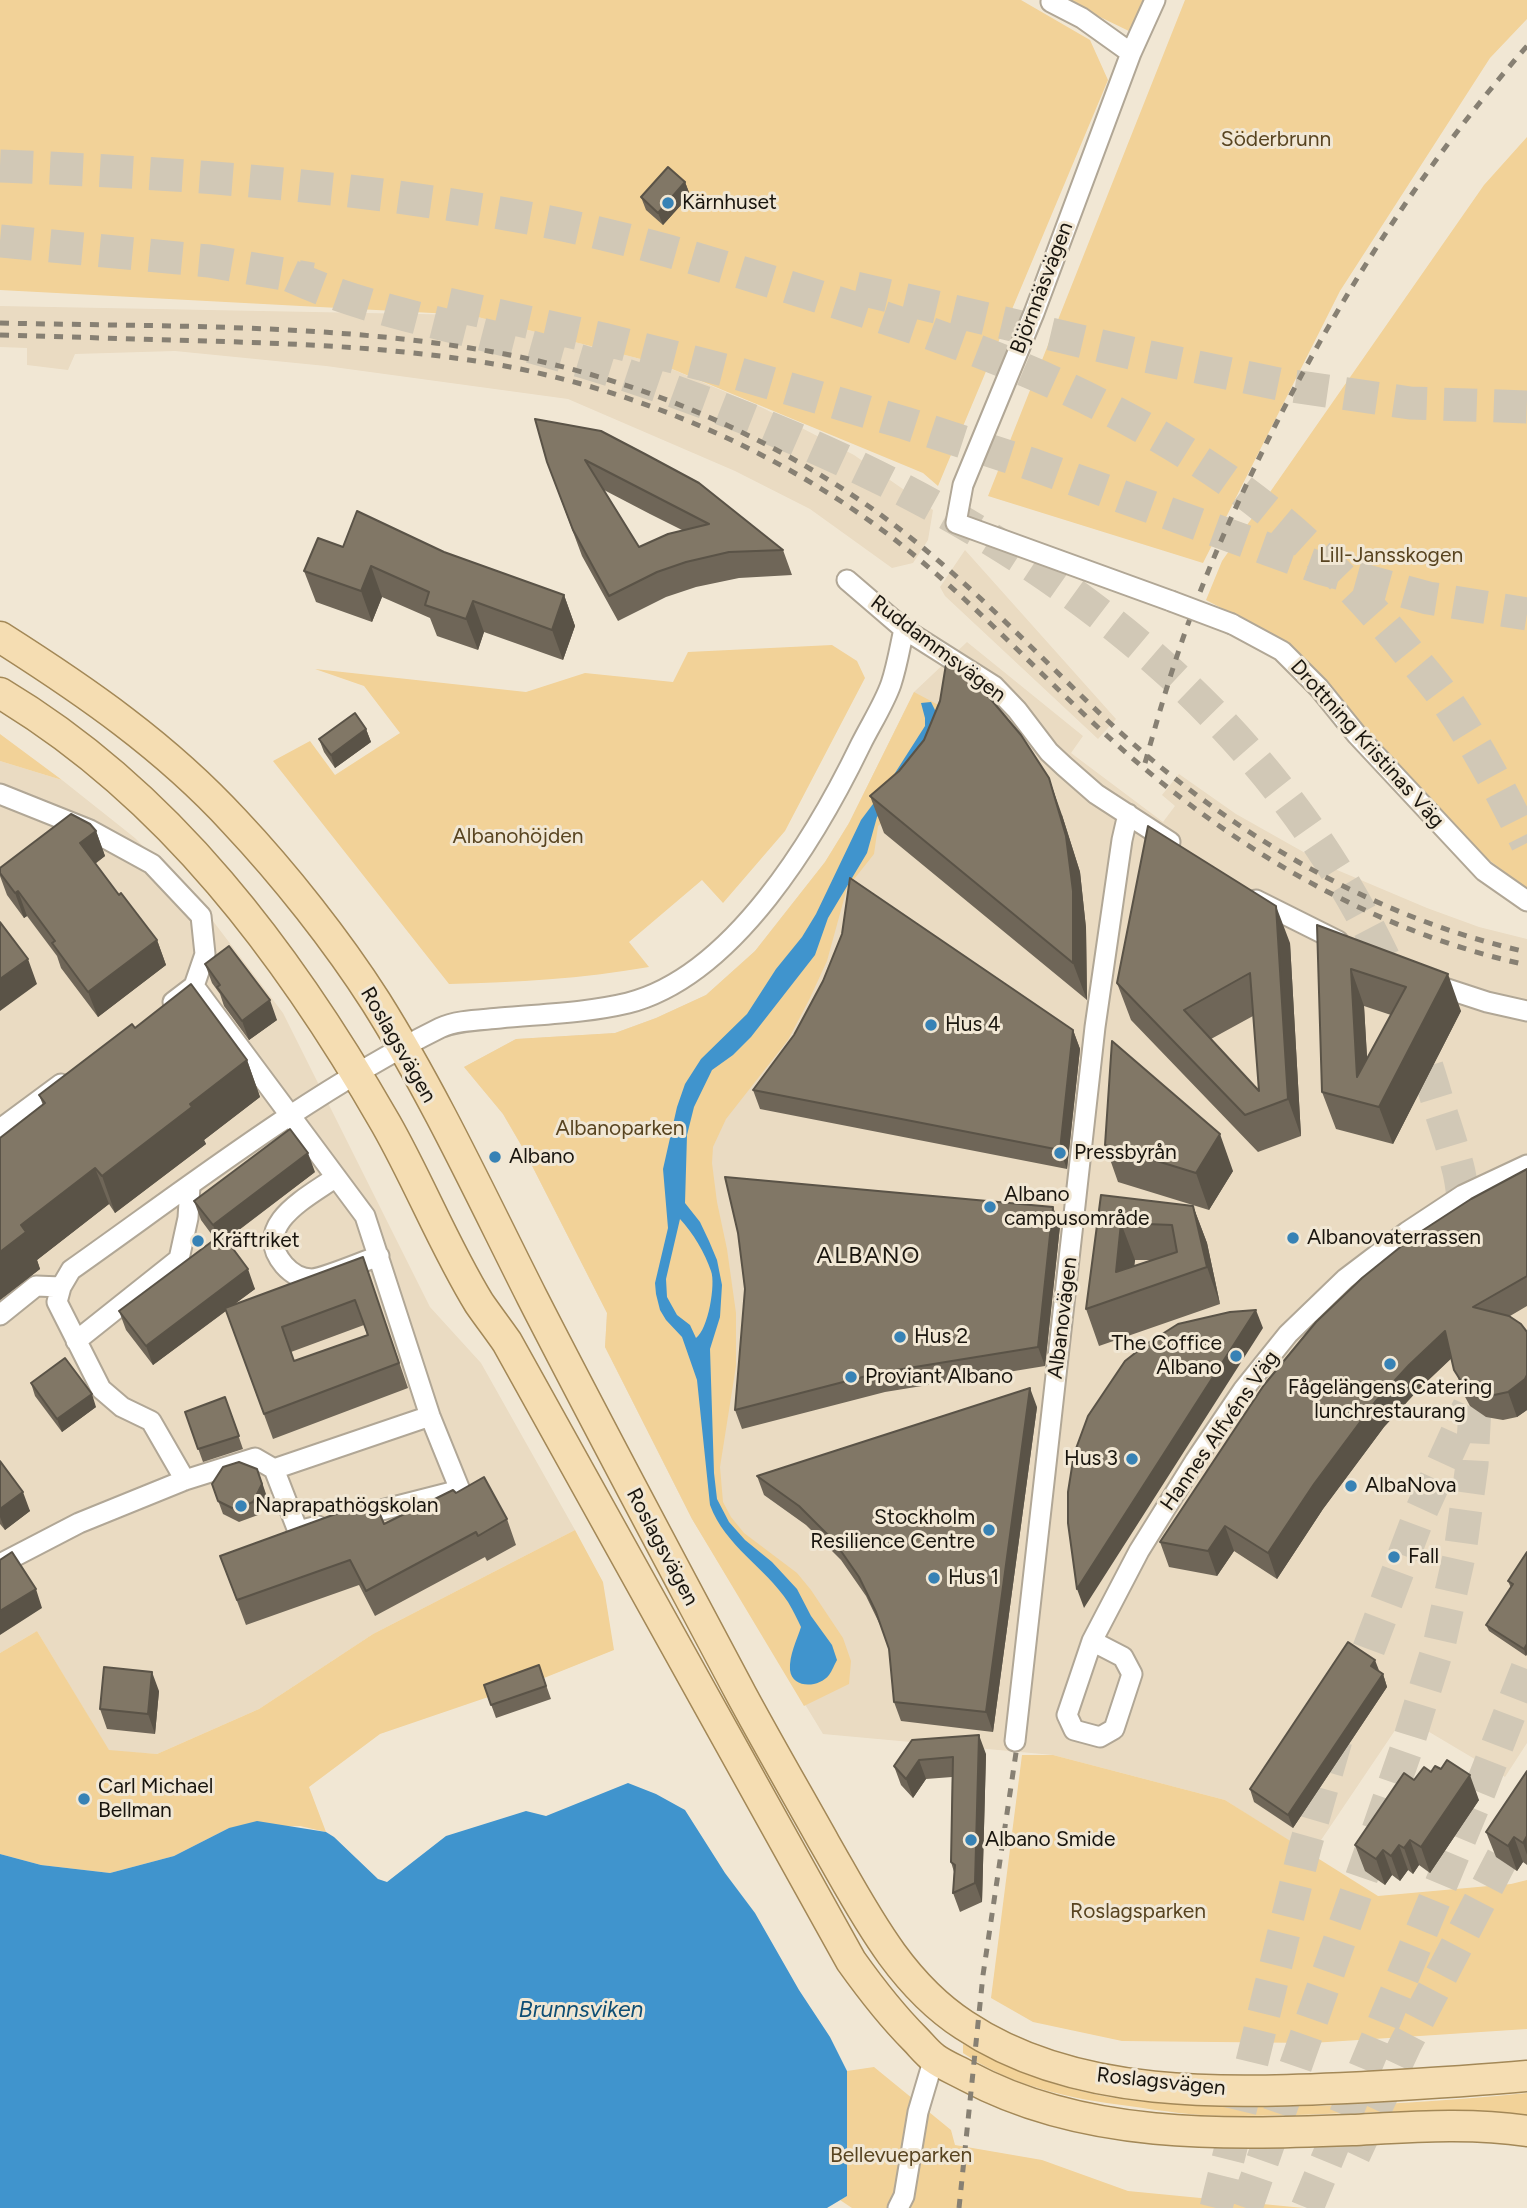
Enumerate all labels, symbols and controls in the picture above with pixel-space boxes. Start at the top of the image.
park label: Söderbrunn [1221,127,1331,153]
place label: Kärnhuset [682,190,777,216]
marker: Kärnhuset [660,195,676,211]
street label: Björnnäsvägen [1005,219,1079,357]
park label: Lill-Jansskogen [1319,543,1463,569]
street label: Ruddammsvägen [865,590,1011,708]
street label: Drottning Kristinas Väg [1285,655,1449,833]
park label: Albanohöjden [453,824,583,850]
street label: Roslagsvägen [355,983,441,1107]
place label: Hus 4 [945,1012,1001,1038]
marker: Hus 4 [923,1017,939,1033]
park label: Albanoparken [555,1116,685,1142]
place label: Pressbyrån [1074,1140,1177,1166]
place label: Albano [509,1144,575,1170]
marker: Pressbyrån [1052,1145,1068,1161]
marker: Albano [487,1149,503,1165]
place label: Albano campusområde [1004,1182,1149,1232]
marker: Albano campusområde [982,1199,998,1215]
place label: Albanovaterrassen [1307,1225,1481,1251]
place label: Kräftriket [212,1228,300,1254]
marker: Albanovaterrassen [1285,1230,1301,1246]
marker: Kräftriket [190,1233,206,1249]
district label: ALBANO [817,1242,921,1270]
street label: Albanovägen [1043,1256,1083,1380]
place label: Hus 2 [914,1324,968,1350]
marker: Hus 2 [892,1329,908,1345]
place label: The Coffice Albano [1112,1331,1222,1381]
street label: Hannes Alfvéns Väg [1155,1346,1285,1516]
marker: The Coffice Albano [1228,1348,1244,1364]
marker: Fågelängens Catering lunchrestaurang [1382,1356,1398,1372]
place label: Proviant Albano [865,1364,1013,1390]
marker: Proviant Albano [843,1369,859,1385]
place label: Fågelängens Catering lunchrestaurang [1288,1375,1492,1425]
place label: Hus 3 [1064,1446,1118,1472]
marker: Hus 3 [1124,1451,1140,1467]
place label: AlbaNova [1365,1473,1456,1499]
marker: AlbaNova [1343,1478,1359,1494]
street label: Roslagsvägen [620,1484,704,1610]
place label: Naprapathögskolan [255,1493,438,1519]
marker: Naprapathögskolan [233,1498,249,1514]
place label: Stockholm Resilience Centre [810,1505,975,1555]
marker: Stockholm Resilience Centre [981,1522,997,1538]
place label: Fall [1408,1544,1439,1570]
marker: Fall [1386,1549,1402,1565]
place label: Hus 1 [948,1565,999,1591]
marker: Hus 1 [926,1570,942,1586]
place label: Carl Michael Bellman [98,1774,213,1824]
marker: Carl Michael Bellman [76,1791,92,1807]
place label: Albano Smide [985,1827,1115,1853]
marker: Albano Smide [963,1832,979,1848]
park label: Roslagsparken [1070,1899,1206,1925]
water label: Brunnsviken [519,1996,643,2024]
street label: Roslagsvägen [1095,2063,1227,2101]
park label: Bellevueparken [830,2143,972,2169]

